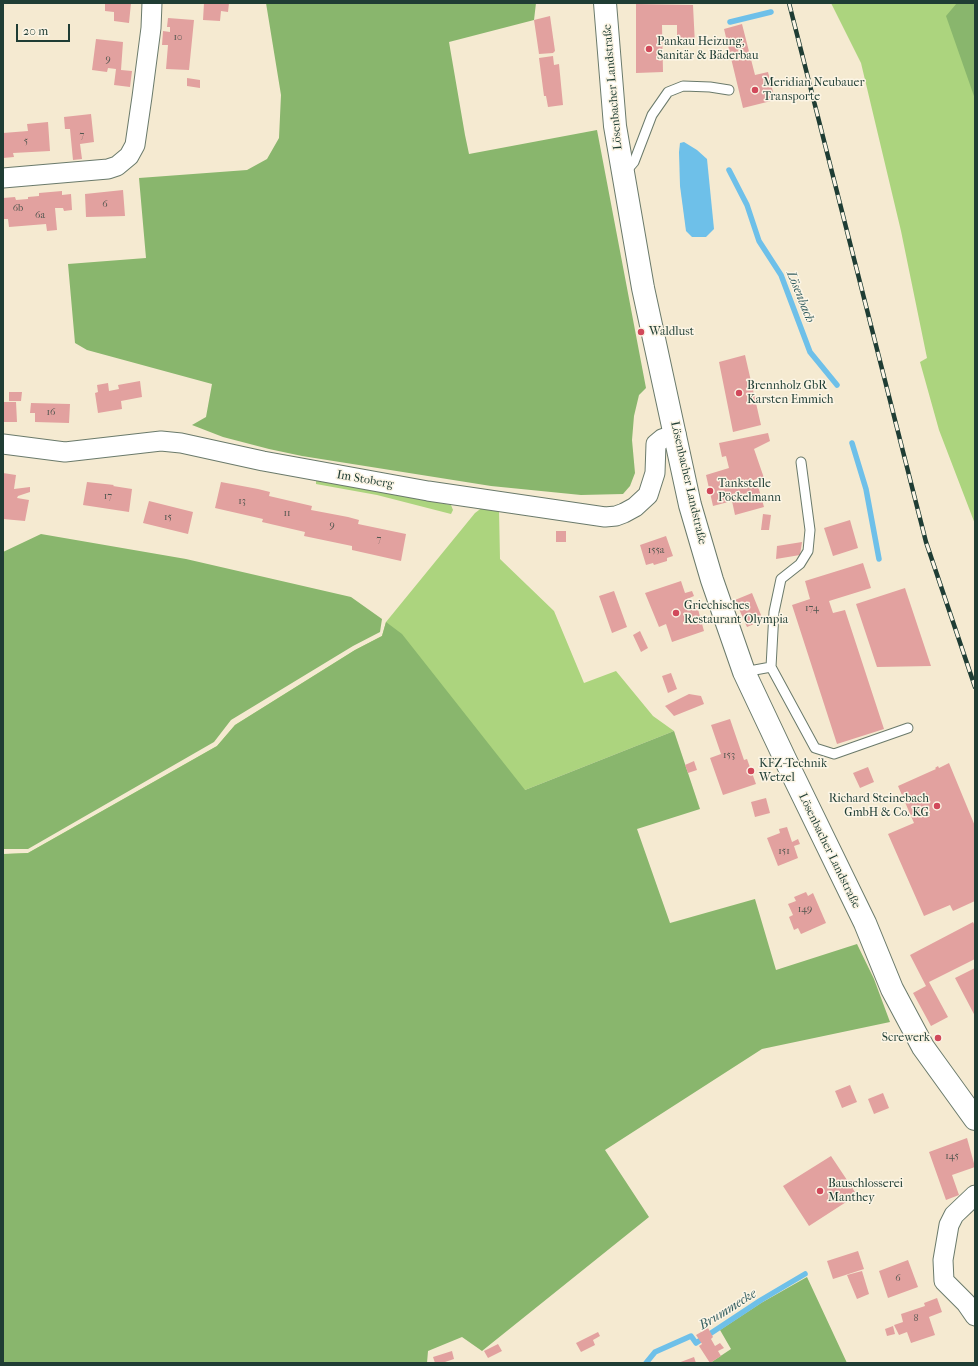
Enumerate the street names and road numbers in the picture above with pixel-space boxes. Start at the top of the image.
street label: Lösenbacher Landstraße [600,24,626,150]
street label: Lösenbacher Landstraße [667,420,709,546]
street label: Im Stoberg [335,468,395,492]
street label: Lösenbacher Landstraße [795,791,863,911]

